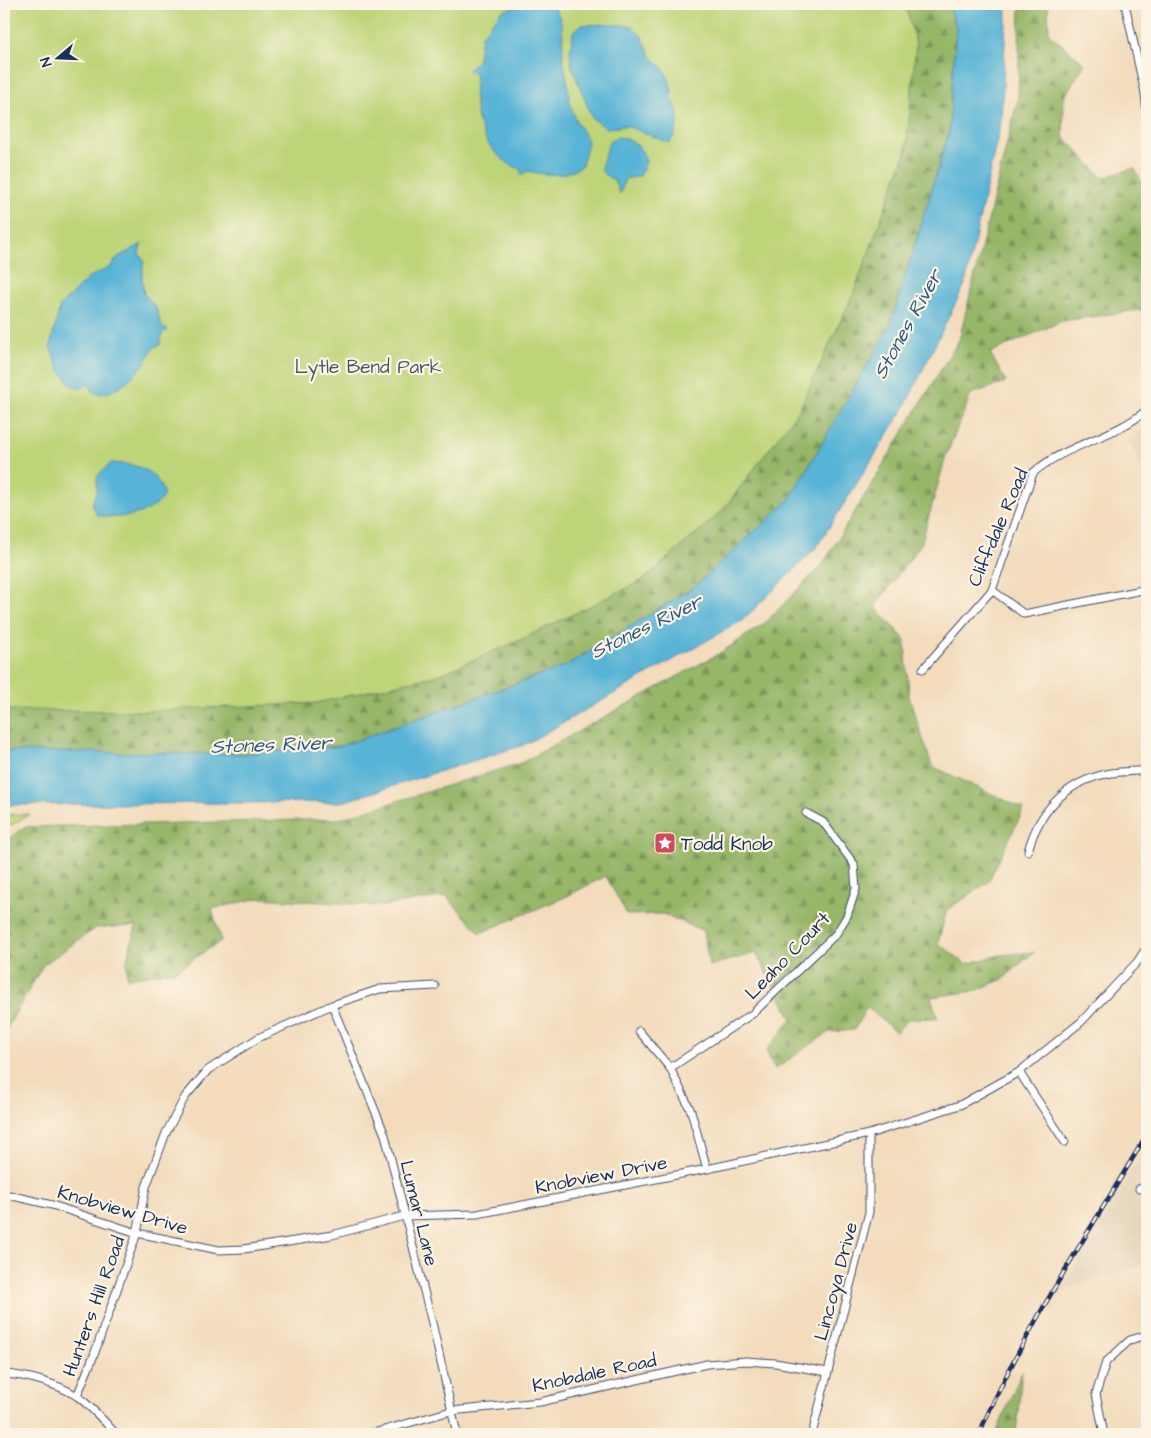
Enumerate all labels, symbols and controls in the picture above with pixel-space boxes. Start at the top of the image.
north arrow [32,32,82,82]
text: N [36,54,58,69]
water label: Stones River [866,263,950,384]
park label: Lytle Bend Park [295,354,442,382]
street label: Cliffdale Road [961,464,1035,591]
water label: Stones River [586,587,709,666]
water label: Stones River [210,729,334,761]
place icon: Todd Knob [653,831,677,855]
place label: Todd Knob [681,831,773,858]
street label: Leaho Court [739,906,837,1006]
street label: Knobview Drive [533,1149,670,1202]
street label: Lumar Lane [392,1158,445,1269]
street label: Knobview Drive [54,1179,191,1242]
street label: Lincoya Drive [808,1219,866,1344]
street label: Hunters Hill Road [56,1232,132,1381]
street label: Knobdale Road [530,1347,659,1400]

